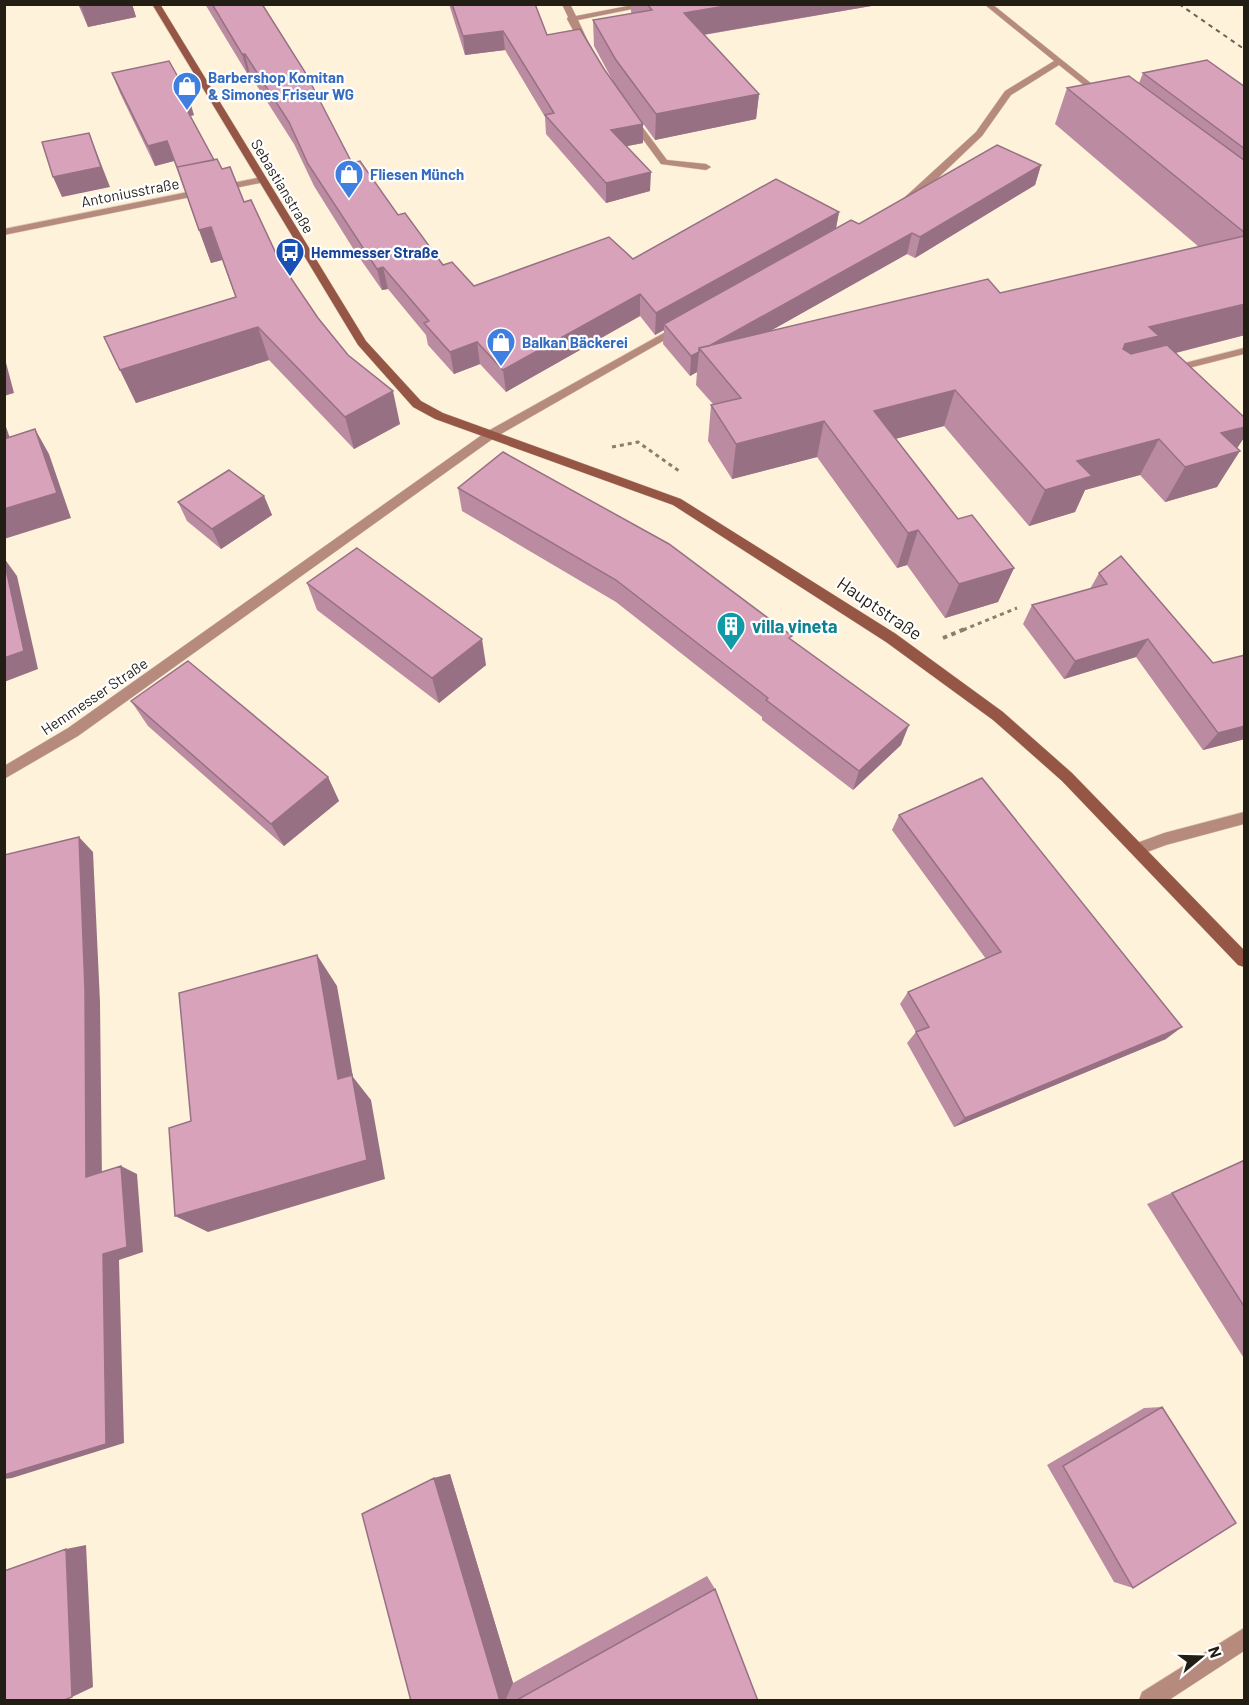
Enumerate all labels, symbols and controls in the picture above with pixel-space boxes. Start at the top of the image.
place label: Barbershop Komitan & Simones Friseur WG [208,68,354,103]
shop icon: Barbershop Komitan & Simones Friseur WG [171,70,203,112]
street label: Sebastianstraße [248,136,318,236]
shop icon: Fliesen Münch [333,158,365,200]
place label: Fliesen Münch [370,165,464,183]
street label: Antoniusstraße [79,174,181,210]
bus stop icon: Hemmesser Straße [274,236,306,278]
place label: Hemmesser Straße [311,243,439,261]
shop icon: Balkan Bäckerei [485,326,517,368]
place label: Balkan Bäckerei [522,333,628,351]
street label: Hauptstraße [833,572,927,644]
building icon: villa vineta [715,610,747,652]
place label: villa vineta [752,615,838,637]
street label: Hemmesser Straße [37,654,151,738]
north arrow [1171,1627,1231,1687]
text: N [1205,1644,1226,1660]

